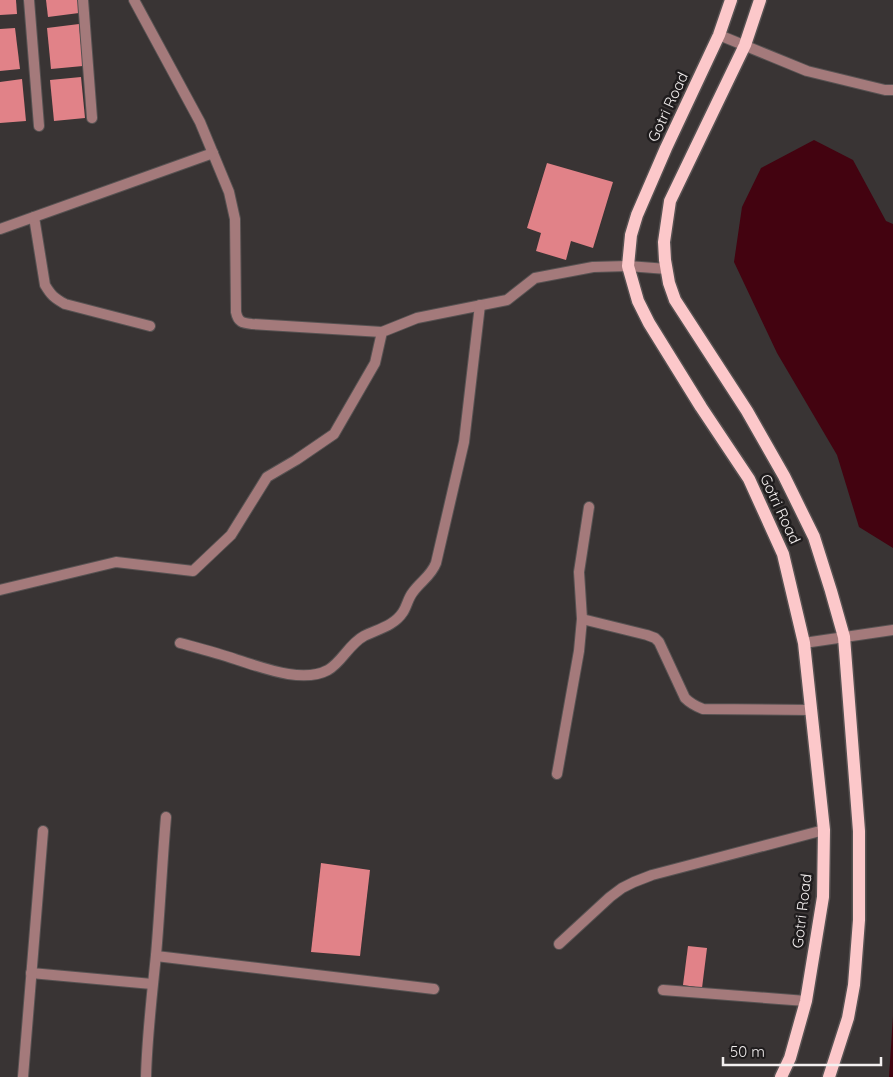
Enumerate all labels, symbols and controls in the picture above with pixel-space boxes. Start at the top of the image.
street label: Gotri Road [643,69,692,145]
street label: Gotri Road [756,471,805,547]
street label: Gotri Road [788,873,815,949]
scale bar [723,1034,880,1066]
text: 50 m [730,1042,765,1061]

